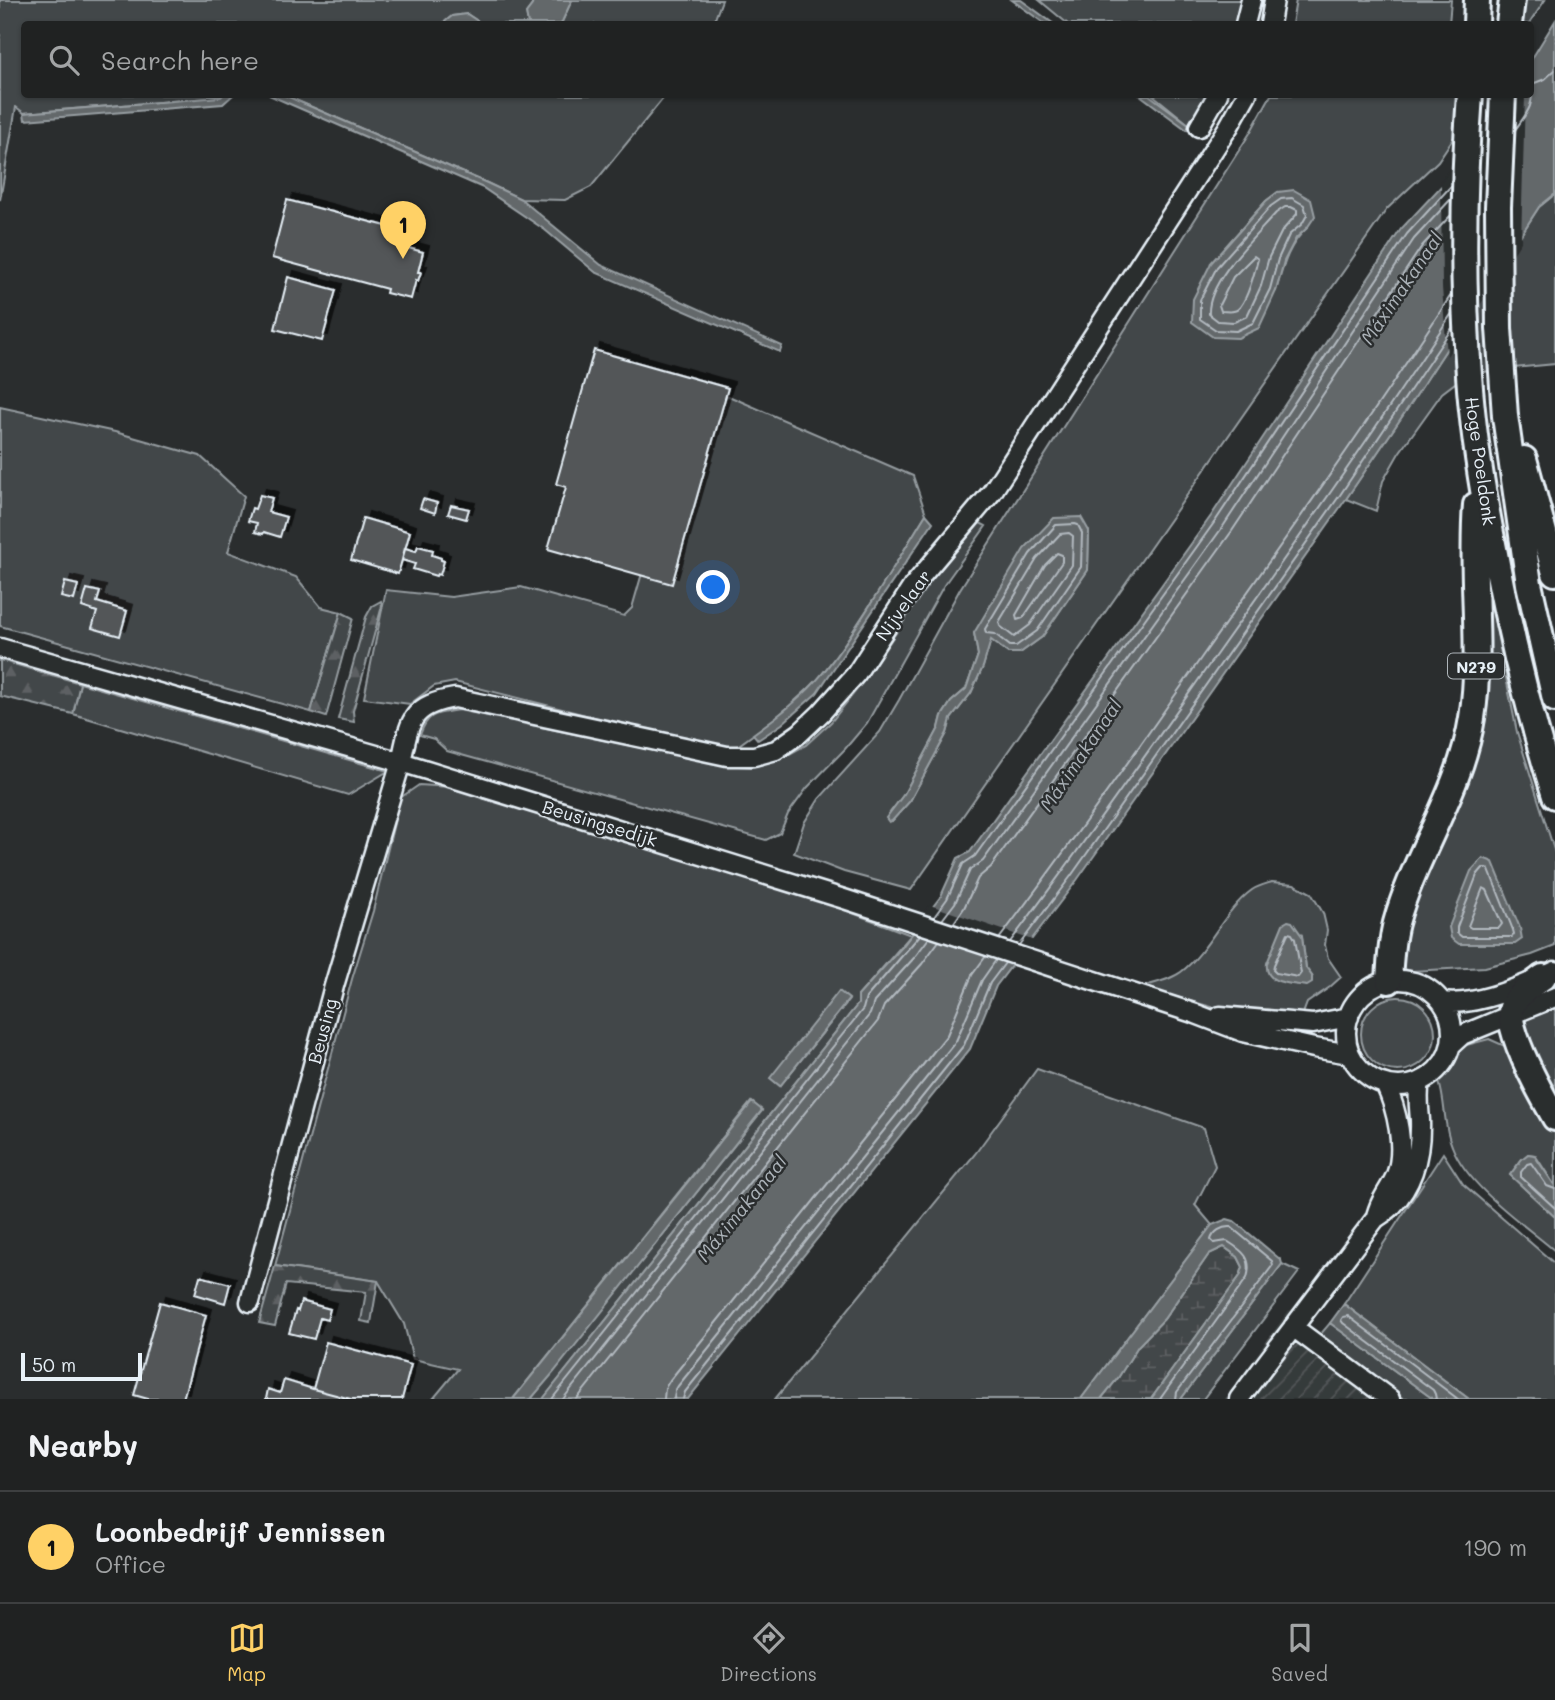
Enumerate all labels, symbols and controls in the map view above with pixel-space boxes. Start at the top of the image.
search box [21,21,1534,98]
icon: search [45,41,83,79]
text: Search here [101,43,259,77]
pin: 1 [380,201,426,259]
water label: Máximakanaal [1354,227,1448,349]
street label: Hoge Poeldonk [1460,395,1502,527]
street label: Nijvelaar [870,565,936,645]
your location [696,570,730,604]
road number: N279 [1448,653,1504,678]
water label: Máximakanaal [1033,694,1127,816]
street label: Beusingsedijk [539,794,661,852]
street label: Beusing [302,996,342,1066]
water label: Máximakanaal [690,1149,792,1267]
scale bar [21,1350,142,1382]
text: 50 m [32,1352,76,1377]
text: Nearby [28,1425,138,1465]
text: Loonbedrijf Jennissen [95,1515,386,1549]
text: 1 [46,1532,56,1562]
text: 190 m [1463,1532,1527,1562]
text: Office [95,1549,166,1579]
tab: Map [227,1619,266,1686]
tab: Directions [720,1619,817,1686]
tab: Saved [1271,1619,1328,1686]

